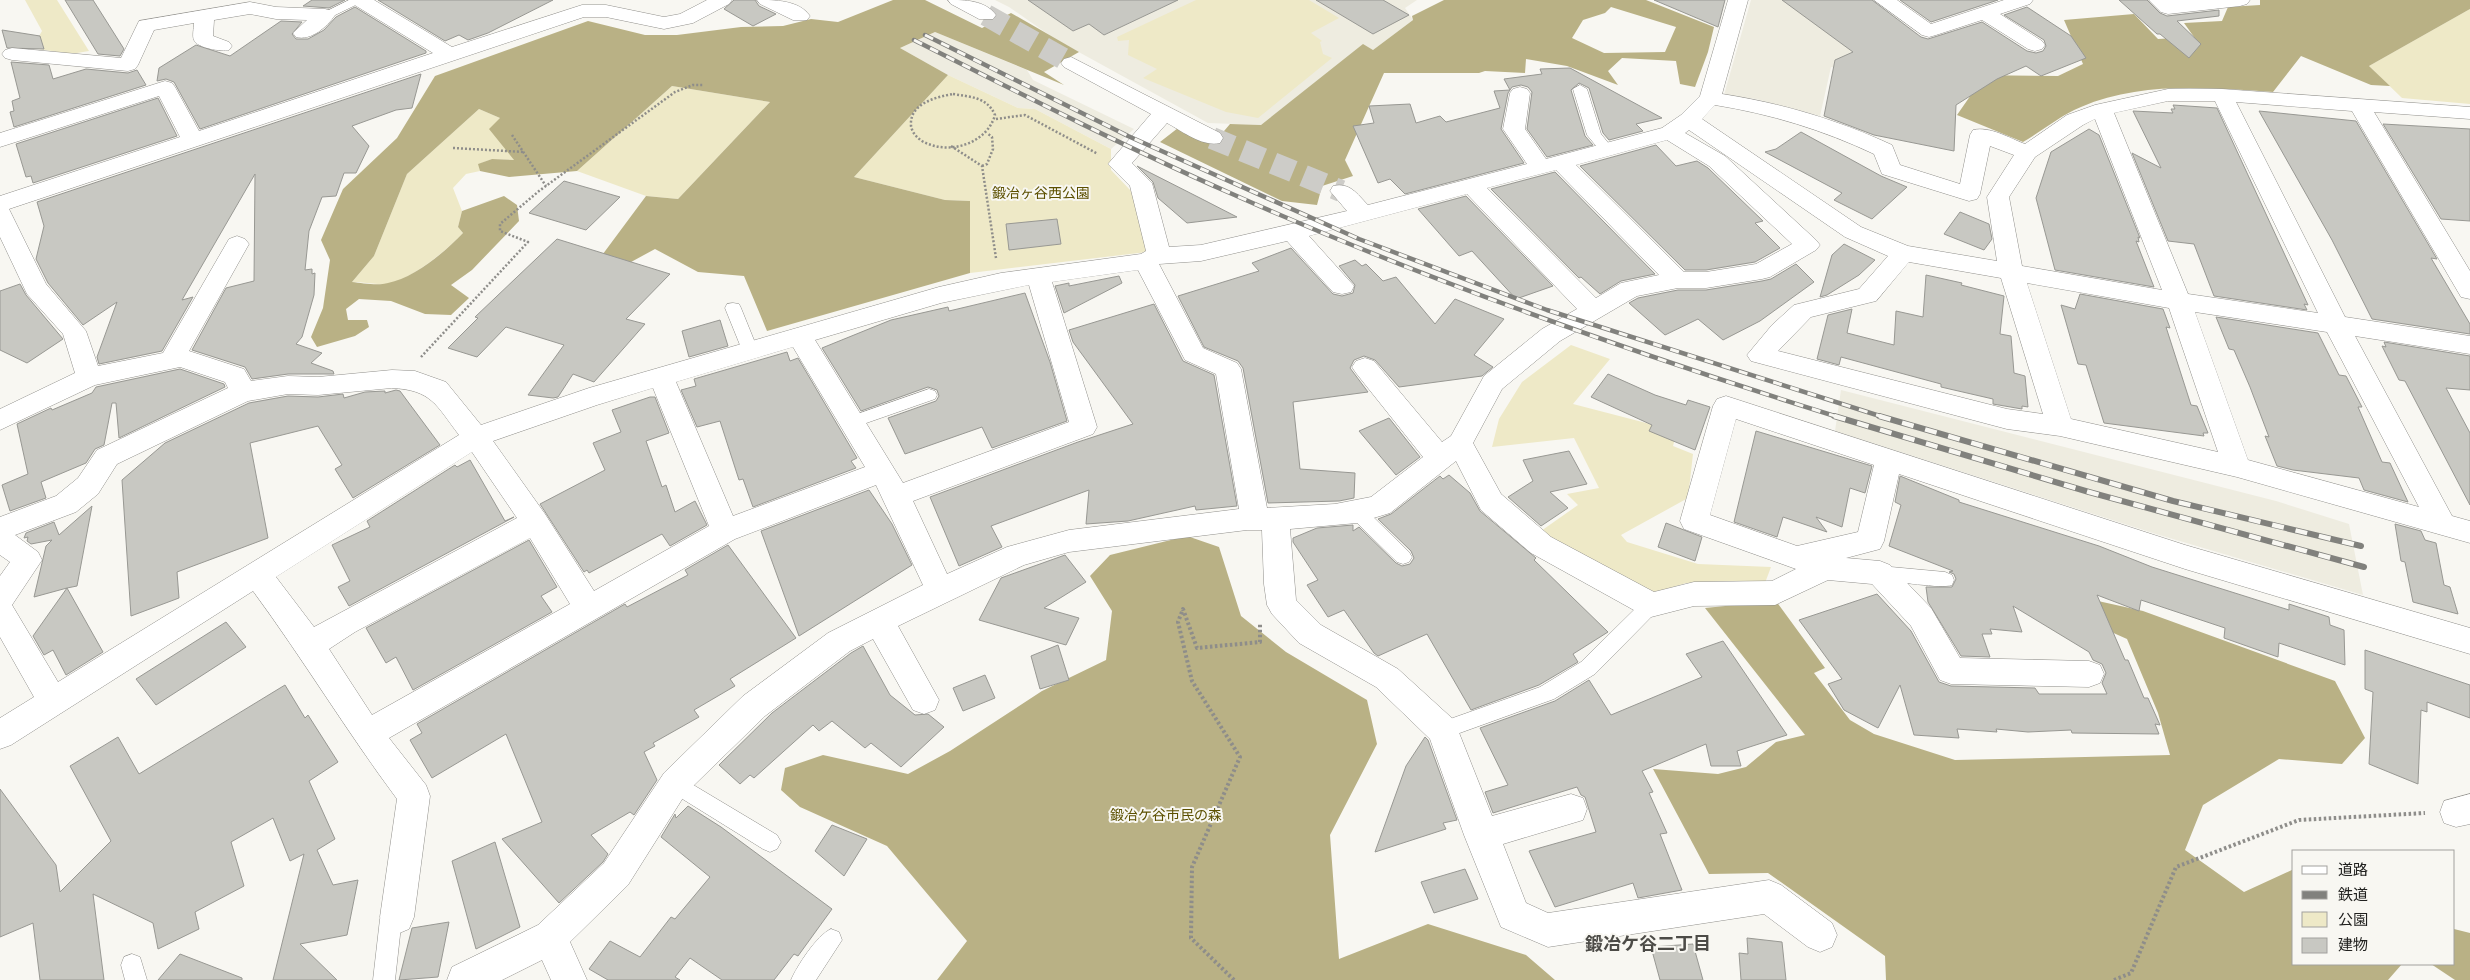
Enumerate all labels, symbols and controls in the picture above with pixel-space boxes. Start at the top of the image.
park label: 鍛冶ヶ谷西公園 [992,186,1090,203]
park label: 鍛冶ケ谷市民の森 [1110,808,1222,825]
legend [2292,850,2455,965]
text: 道路 [2338,862,2368,881]
text: 鉄道 [2338,887,2368,906]
text: 公園 [2338,912,2368,931]
district label: 鍛冶ケ谷二丁目 [1585,934,1711,957]
text: 建物 [2338,937,2368,956]

